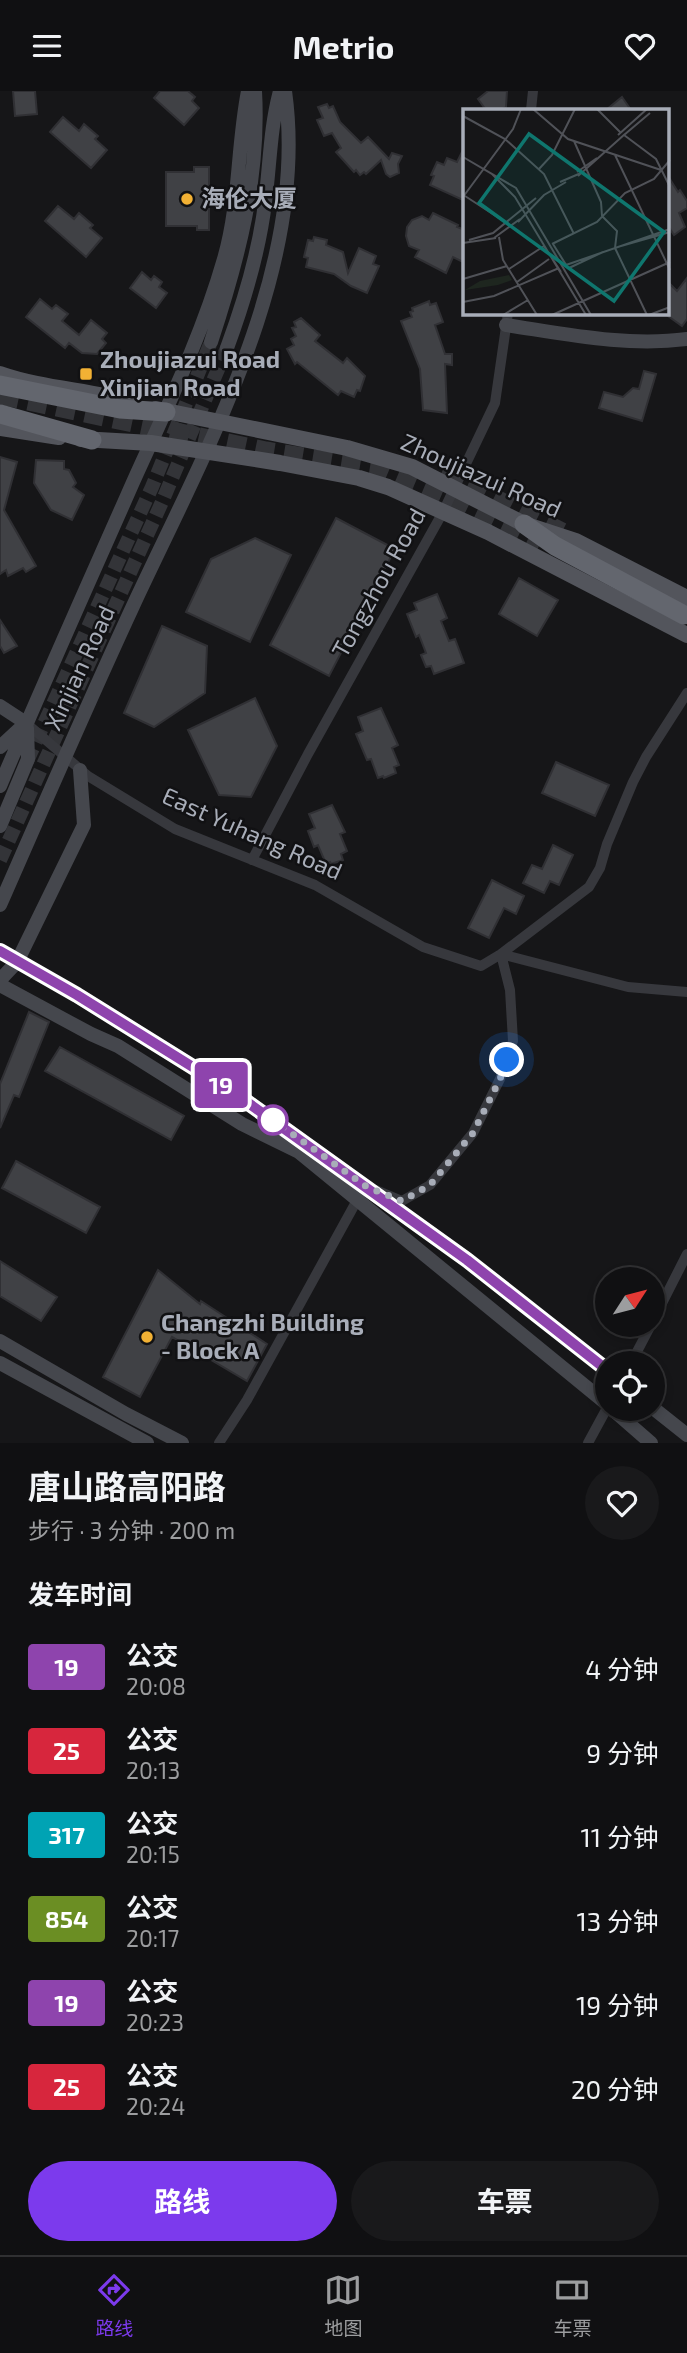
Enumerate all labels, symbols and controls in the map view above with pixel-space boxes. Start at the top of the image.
icon: menu [28,27,66,65]
text: Metrio [293,27,394,65]
icon: heart [621,27,659,65]
inset map [463,109,670,315]
place label: 海伦大厦 [201,183,297,212]
marker: 海伦大厦 [179,191,195,207]
place label: Zhoujiazui Road Xinjian Road [100,344,280,401]
marker: Zhoujiazui Road Xinjian Road [78,366,94,382]
street label: Zhoujiazui Road [397,426,566,523]
street label: Tongzhou Road [325,502,431,662]
street label: Xinjian Road [37,600,120,734]
street label: East Yuhang Road [158,780,347,885]
your location [489,1042,524,1077]
line badge: 19 [190,1062,252,1108]
text: 19 [209,1070,233,1099]
unlabelled marker [258,1105,288,1135]
north arrow [595,1267,665,1337]
map controls [595,1267,665,1421]
place label: Changzhi Building - Block A [161,1307,364,1364]
marker: Changzhi Building - Block A [139,1329,155,1345]
button: locate [595,1351,665,1421]
text: 唐山路高阳路 [28,1466,226,1506]
button: heart [585,1466,659,1540]
text: 步行 · 3 分钟 · 200 m [28,1516,235,1544]
text: 发车时间 [28,1578,132,1609]
text: 公交 [126,1639,178,1670]
text: 19 [54,1652,79,1681]
text: 4 分钟 [585,1653,659,1684]
text: 20:08 [126,1672,186,1700]
text: 公交 [126,1723,178,1754]
text: 25 [53,1736,80,1765]
text: 9 分钟 [586,1737,659,1768]
text: 20:13 [126,1756,180,1784]
text: 公交 [126,1807,178,1838]
text: 317 [48,1820,85,1849]
text: 11 分钟 [581,1821,659,1852]
text: 20:15 [126,1840,180,1868]
text: 公交 [126,1891,178,1922]
text: 854 [45,1904,88,1933]
text: 13 分钟 [576,1905,659,1936]
text: 20:17 [126,1924,179,1952]
text: 公交 [126,1975,178,2006]
text: 19 [54,1988,79,2017]
text: 19 分钟 [576,1989,659,2020]
text: 20:23 [126,2008,184,2036]
text: 公交 [126,2059,178,2090]
text: 25 [53,2072,80,2101]
text: 20 分钟 [571,2073,659,2104]
text: 20:24 [126,2092,185,2120]
button: 路线 [28,2161,337,2241]
button: 车票 [351,2161,659,2241]
tab: 路线 [95,2271,134,2340]
tab: 地图 [324,2271,363,2340]
tab: 车票 [553,2271,592,2340]

